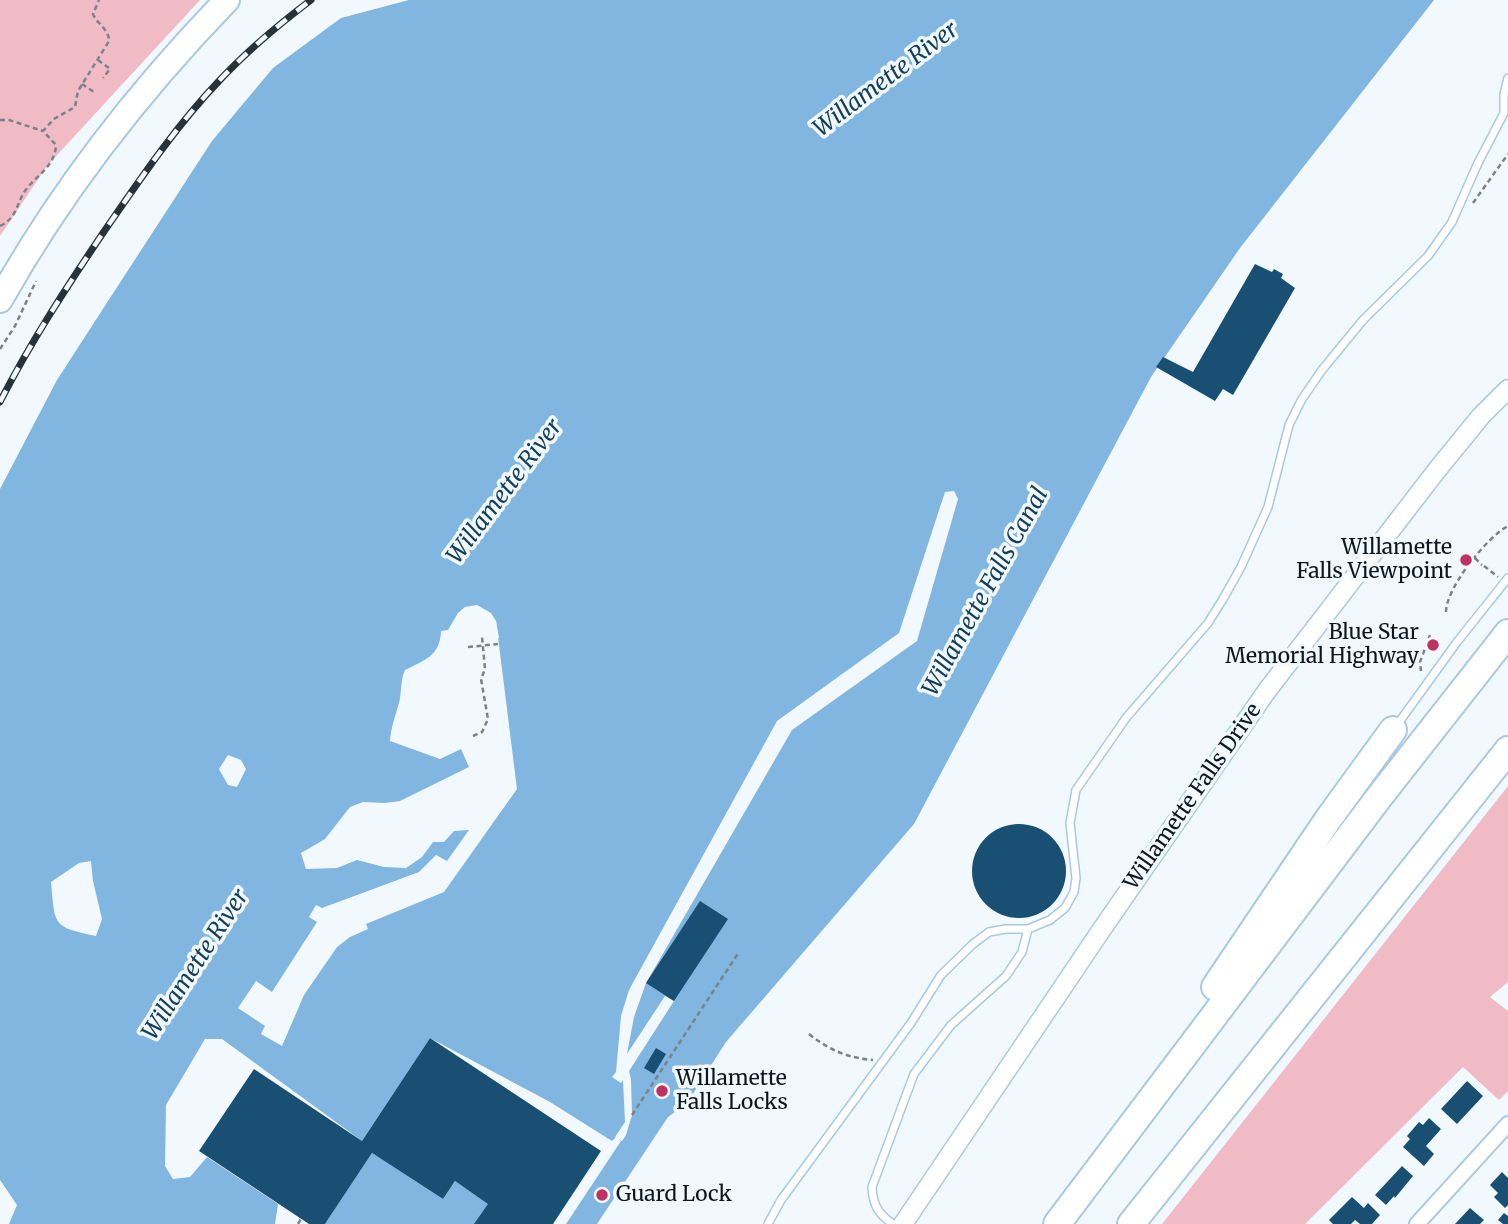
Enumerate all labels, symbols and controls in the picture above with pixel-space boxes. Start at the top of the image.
water label: Willamette River [808,17,964,143]
water label: Willamette River [442,414,568,570]
water label: Willamette Falls Canal [917,483,1055,701]
place label: Willamette Falls Viewpoint [1296,535,1452,585]
marker: Willamette Falls Viewpoint [1458,552,1474,568]
place label: Blue Star Memorial Highway [1225,620,1419,670]
marker: Blue Star Memorial Highway [1425,637,1441,653]
street label: Willamette Falls Drive [1119,699,1267,895]
water label: Willamette River [137,885,255,1045]
place label: Willamette Falls Locks [676,1066,788,1116]
marker: Willamette Falls Locks [654,1083,670,1099]
place label: Guard Lock [616,1182,732,1208]
marker: Guard Lock [594,1187,610,1203]

